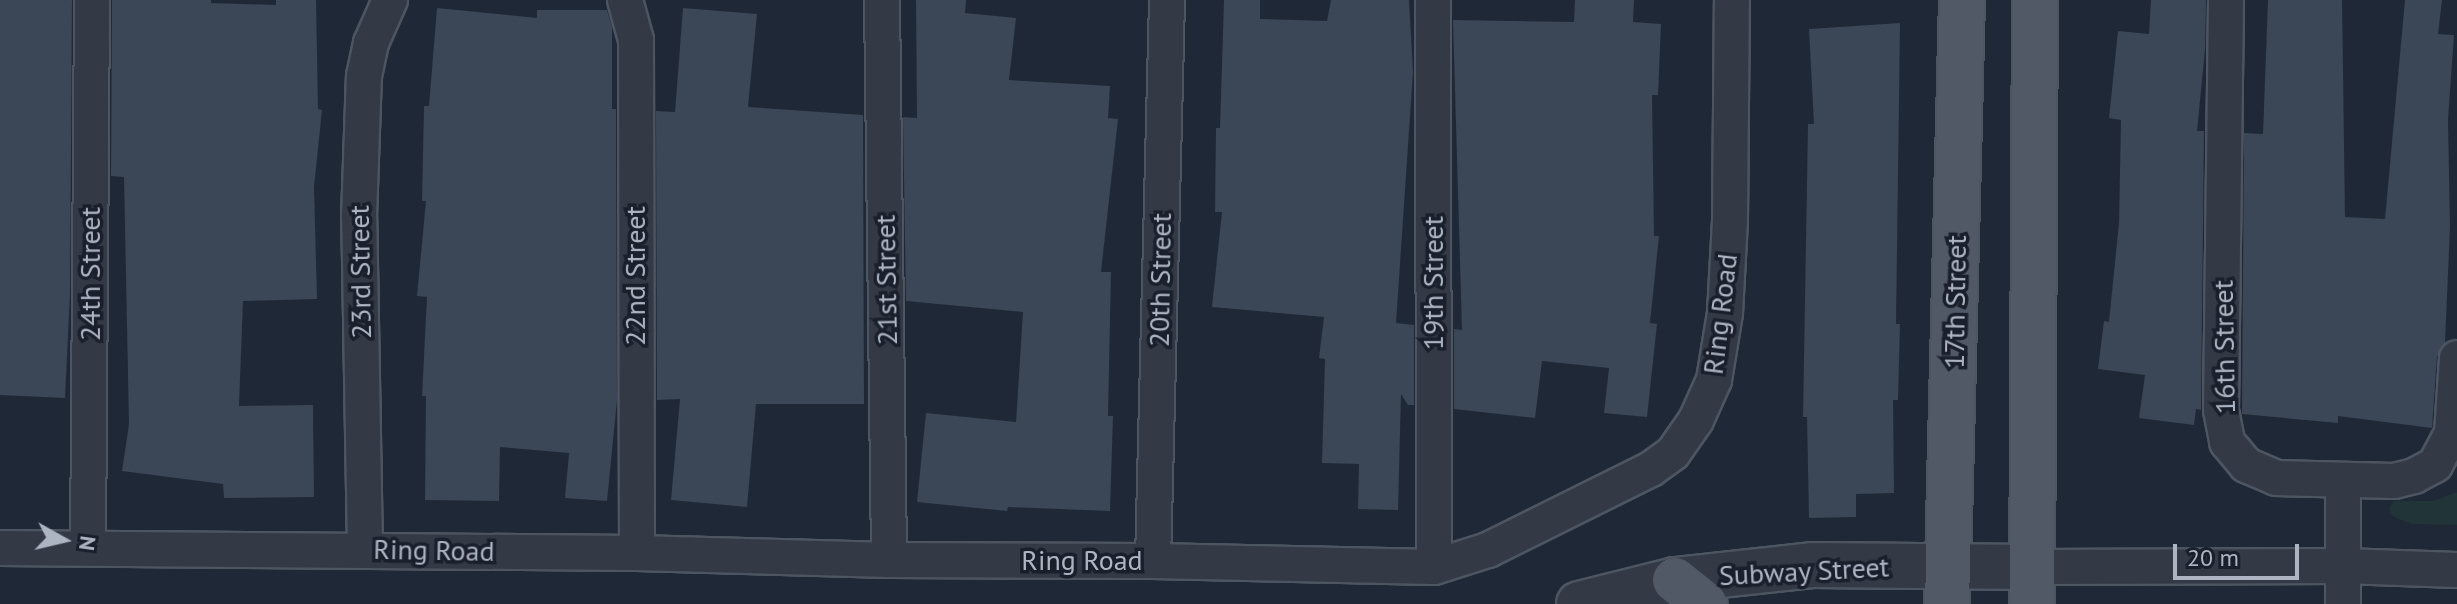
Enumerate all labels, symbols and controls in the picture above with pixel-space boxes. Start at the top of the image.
street label: 23rd Street [342,205,378,339]
street label: 22nd Street [618,206,652,346]
street label: 24th Street [73,207,107,341]
street label: 20th Street [1142,213,1178,347]
street label: 21st Street [868,214,904,346]
street label: 19th Street [1416,216,1450,350]
street label: 17th Street [1937,235,1973,369]
street label: Ring Road [1696,252,1744,376]
street label: 16th Street [2206,280,2242,414]
north arrow [24,500,104,580]
scale bar [2177,528,2303,578]
street label: Ring Road [373,532,495,568]
text: N [73,534,103,552]
text: 20 m [2187,542,2239,573]
street label: Ring Road [1021,543,1143,577]
street label: Subway Street [1718,550,1890,592]

